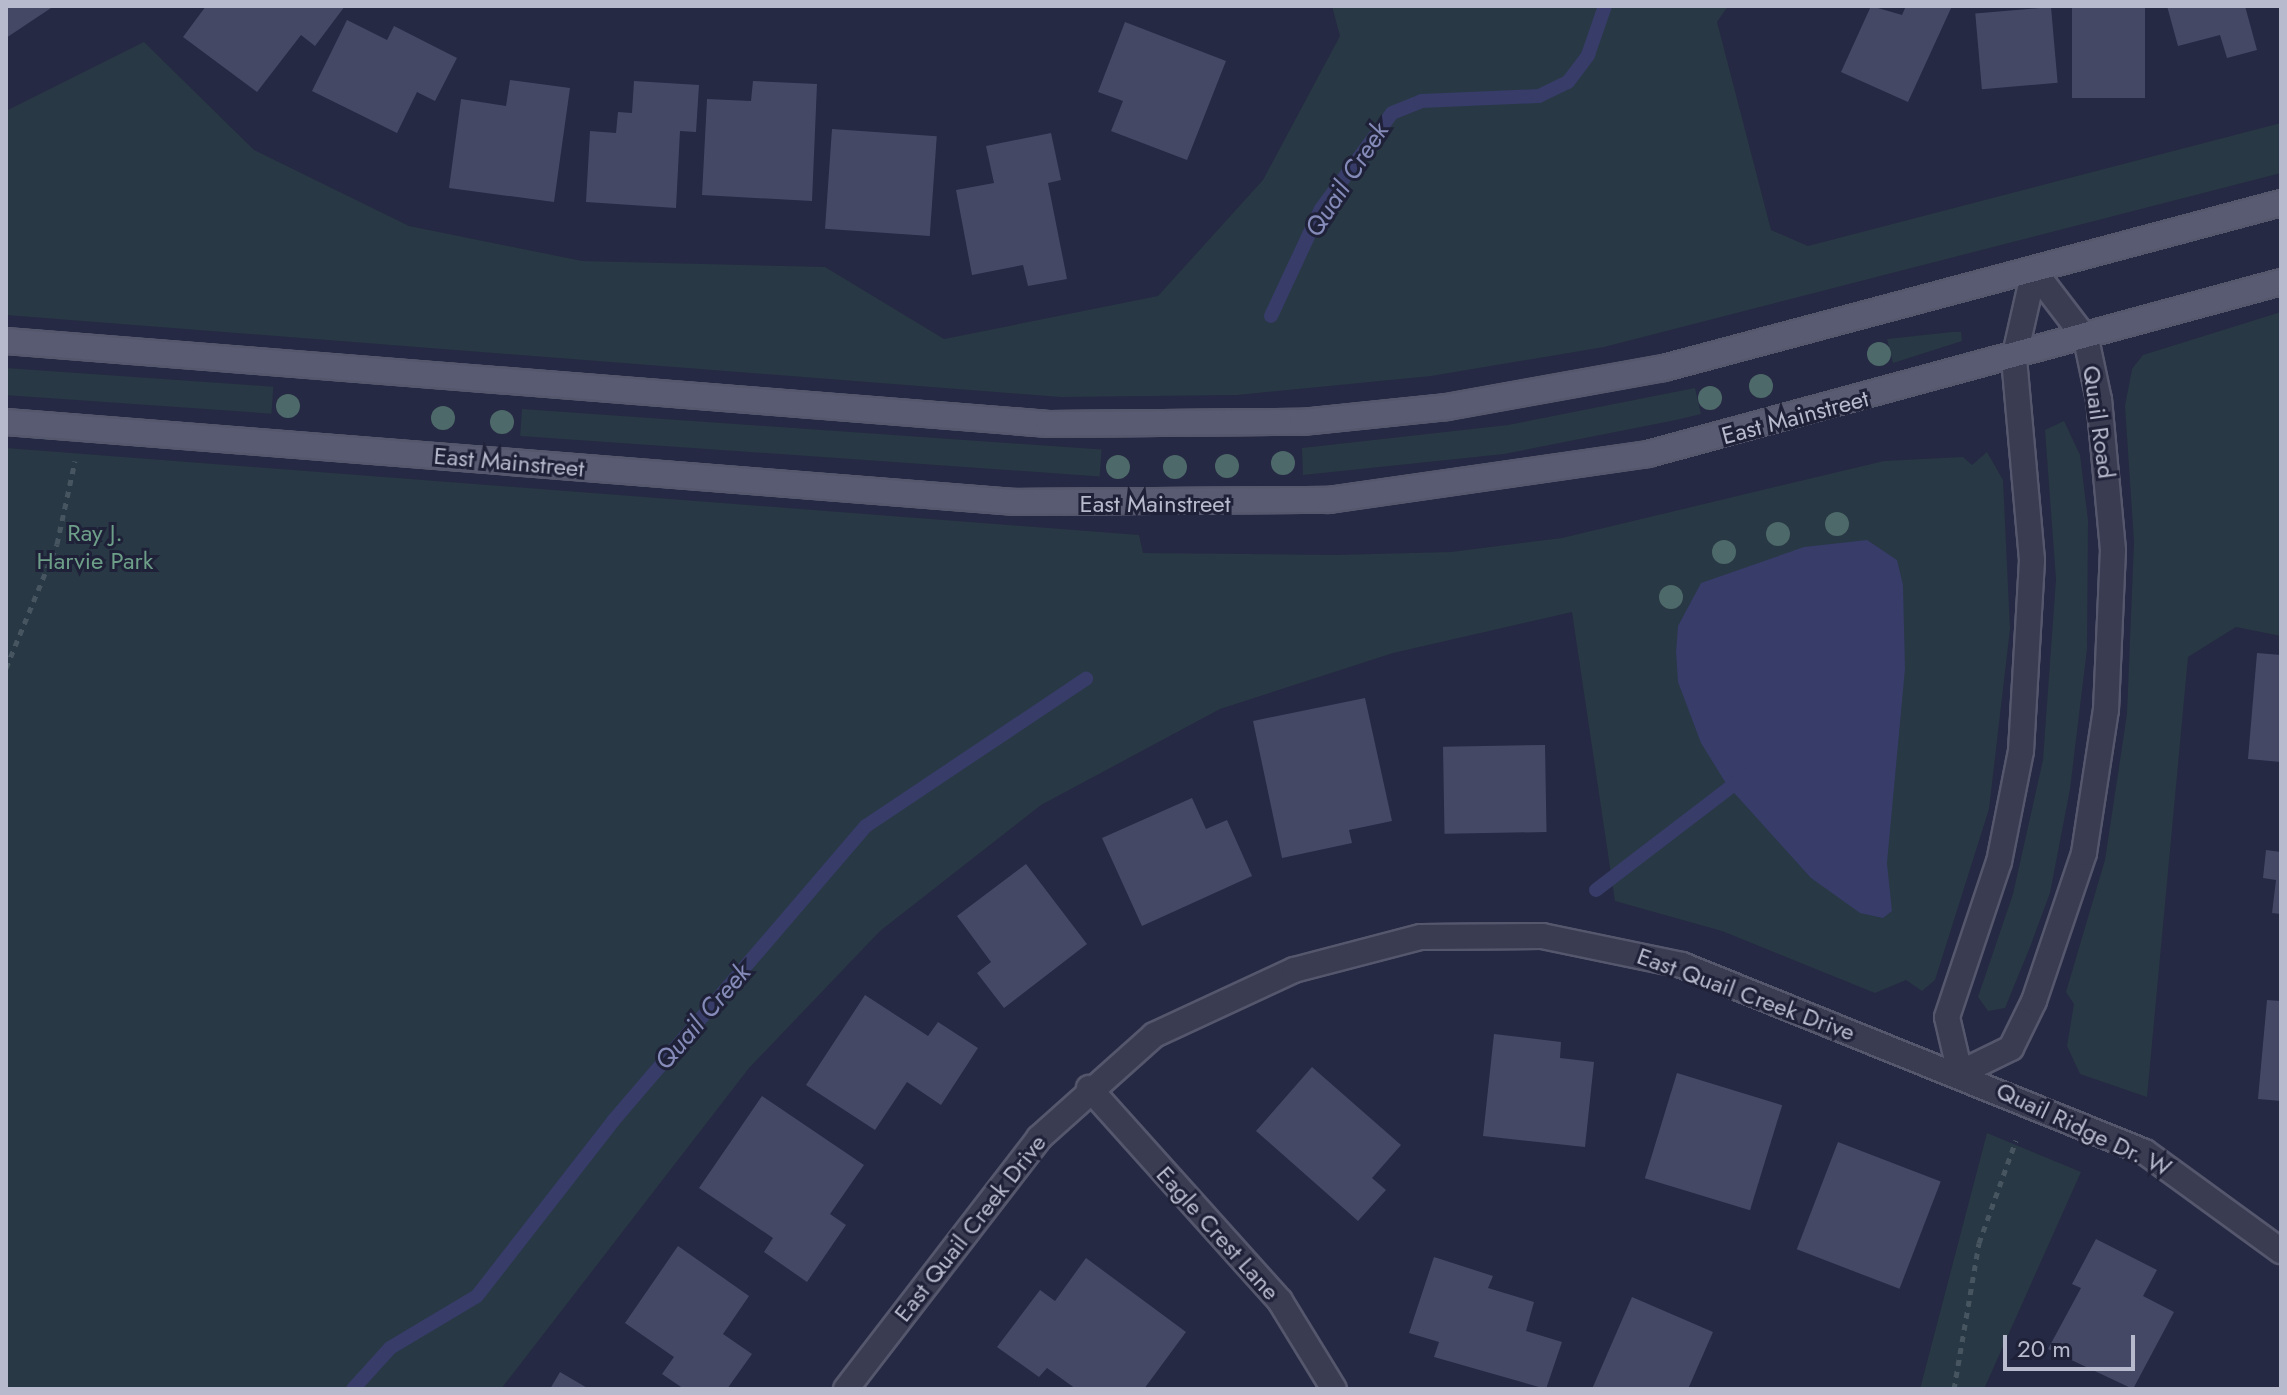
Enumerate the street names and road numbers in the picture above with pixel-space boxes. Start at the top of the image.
street label: Quail Road [2077,364,2121,480]
street label: East Mainstreet [1718,384,1872,450]
street label: East Mainstreet [433,441,585,483]
street label: East Mainstreet [1080,490,1230,518]
street label: East Quail Creek Drive [1633,941,1859,1047]
street label: Quail Ridge Dr. W [1992,1076,2176,1182]
street label: East Quail Creek Drive [888,1129,1052,1327]
street label: Eagle Crest Lane [1150,1160,1286,1306]

